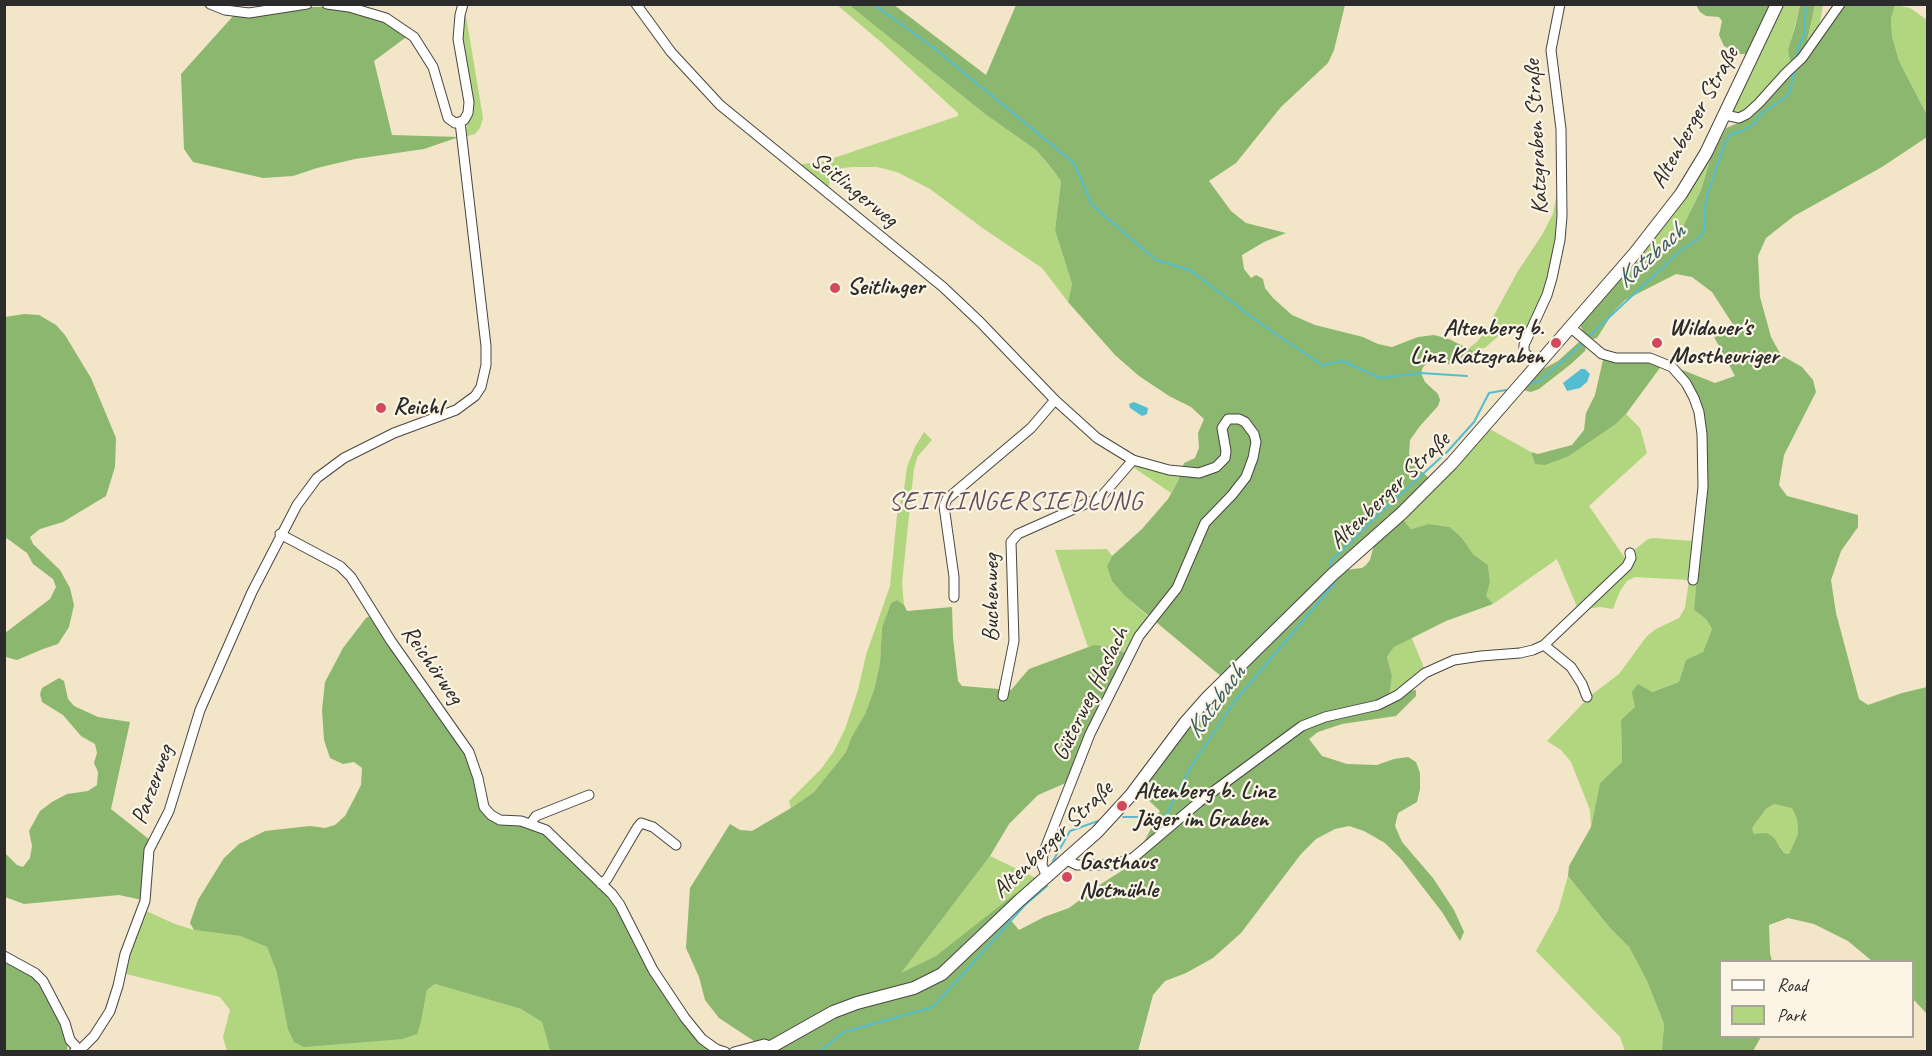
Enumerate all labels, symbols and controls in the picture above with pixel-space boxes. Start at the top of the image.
street label: Altenberger Straße [1644,42,1746,194]
street label: Katzgraben Straße [1519,59,1555,215]
street label: Seitlingerweg [804,146,904,234]
water label: Katzbach [1610,217,1692,295]
place label: Seitlinger [847,274,924,302]
marker: Seitlinger [828,281,842,295]
place label: Altenberg b. Linz Katzgraben [1410,315,1544,371]
place label: Wildauer's Mostheuriger [1669,315,1778,371]
marker: Altenberg b. Linz Katzgraben [1549,336,1563,350]
marker: Wildauer's Mostheuriger [1650,336,1664,350]
place label: Reichl [393,394,443,422]
marker: Reichl [374,401,388,415]
street label: Altenberger Straße [1324,426,1456,556]
district label: SEITLINGERSIEDLUNG [888,486,1144,518]
street label: Buchenweg [978,554,1006,642]
street label: Reichörweg [394,620,470,710]
street label: Güterweg Haslach [1046,622,1136,766]
water label: Katzbach [1179,659,1253,745]
street label: Parzerweg [125,742,181,828]
street label: Altenberger Straße [987,775,1119,905]
place label: Altenberg b. Linz Jäger im Graben [1134,778,1274,834]
marker: Altenberg b. Linz Jäger im Graben [1115,799,1129,813]
place label: Gasthaus Notmühle [1079,849,1158,905]
marker: Gasthaus Notmühle [1060,870,1074,884]
legend [1719,960,1914,1038]
text: Road [1777,974,1807,996]
text: Park [1777,1004,1806,1026]

